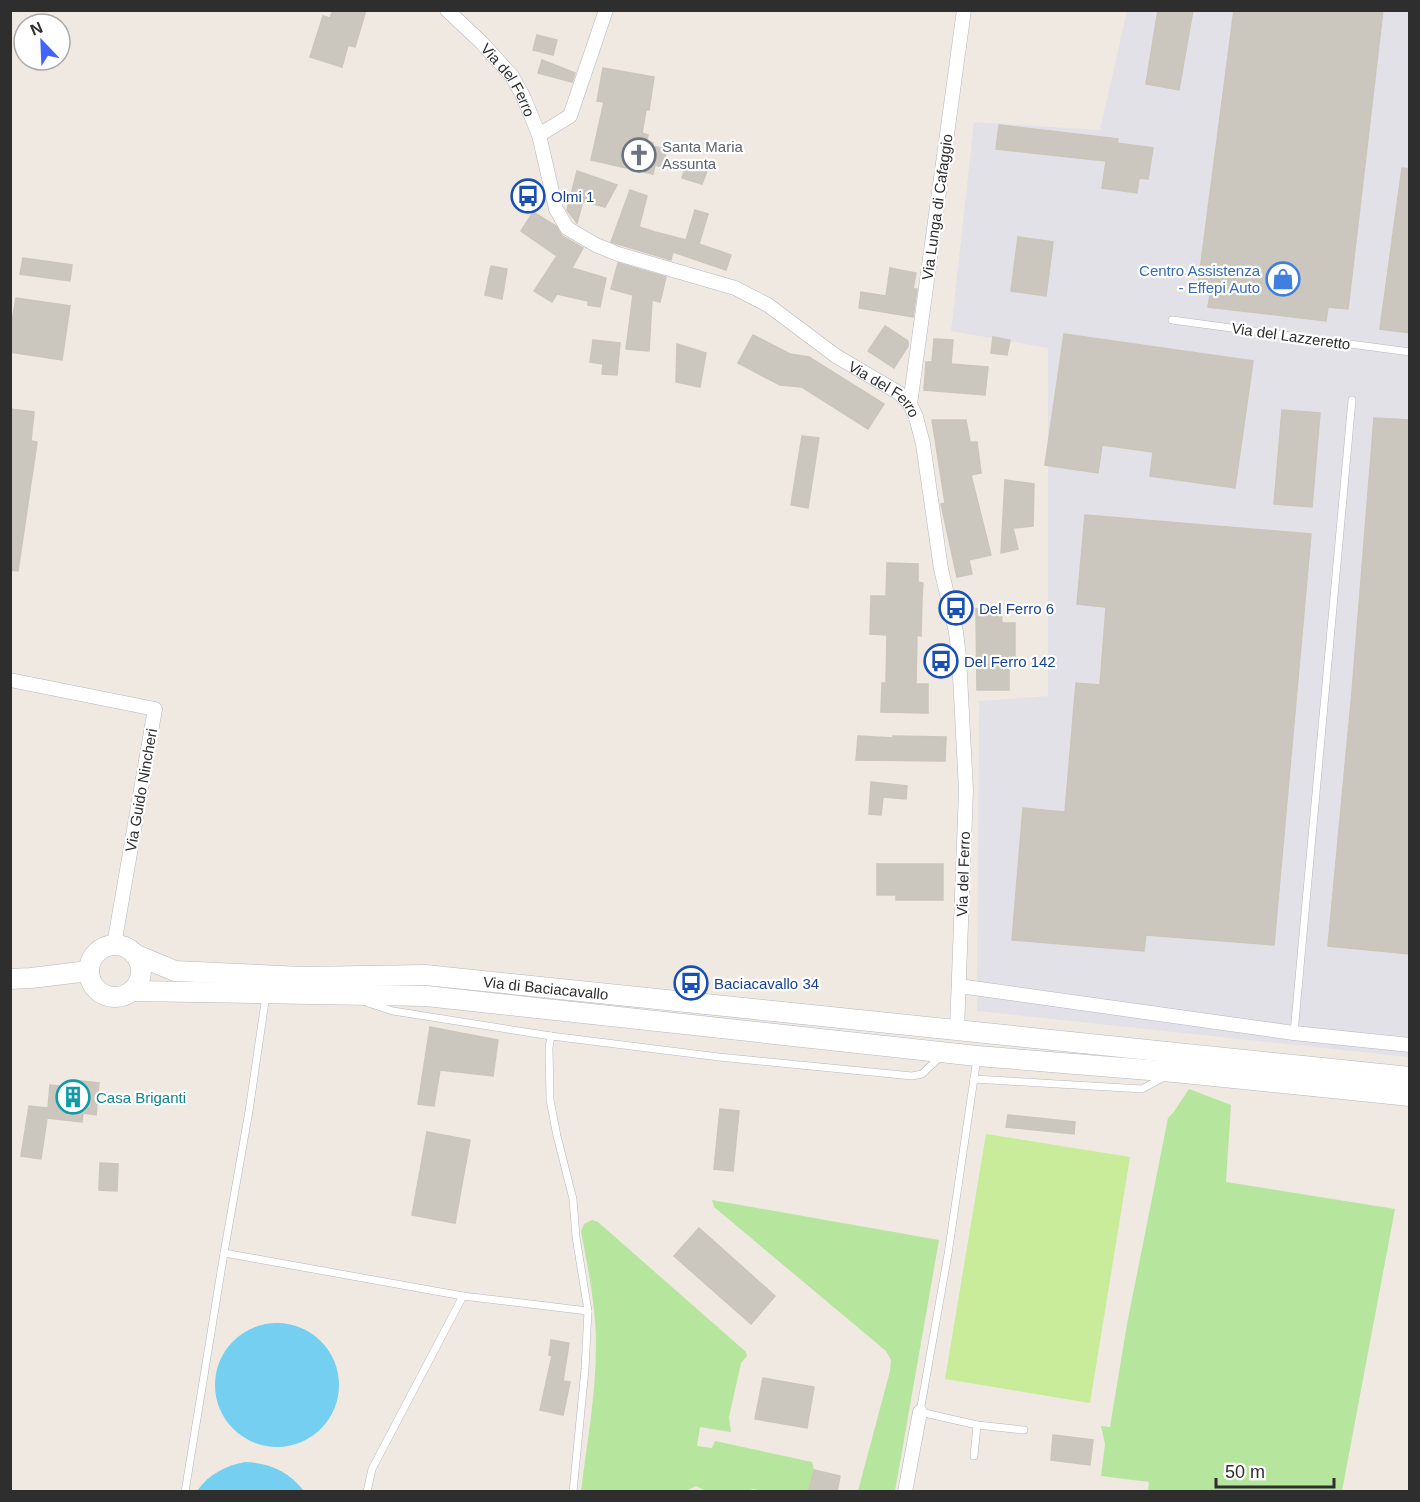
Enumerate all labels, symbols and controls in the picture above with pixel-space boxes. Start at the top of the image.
north arrow [12,12,72,72]
text: N [28,19,45,39]
street label: Via del Ferro [478,40,539,119]
street label: Via Lunga di Cafaggio [918,133,956,281]
church icon: Santa Maria Assunta [621,137,657,173]
place label: Santa Maria Assunta [662,138,744,172]
bus stop icon: Olmi 1 [510,178,546,214]
place label: Olmi 1 [551,188,594,205]
shop icon: Centro Assistenza - Effepi Auto [1265,261,1301,297]
place label: Centro Assistenza - Effepi Auto [1139,262,1261,296]
street label: Via del Lazzeretto [1230,319,1352,353]
street label: Via del Ferro [846,357,923,420]
bus stop icon: Del Ferro 6 [938,590,974,626]
place label: Del Ferro 6 [979,600,1054,617]
bus stop icon: Del Ferro 142 [923,643,959,679]
place label: Del Ferro 142 [964,653,1056,670]
street label: Via Guido Nincheri [122,727,160,853]
street label: Via del Ferro [953,831,973,917]
bus stop icon: Baciacavallo 34 [673,965,709,1001]
street label: Via di Baciacavallo [482,973,609,1002]
place label: Baciacavallo 34 [714,975,819,992]
building icon: Casa Briganti [55,1079,91,1115]
place label: Casa Briganti [96,1089,186,1106]
scale bar [1216,1451,1334,1489]
text: 50 m [1225,1462,1265,1482]

